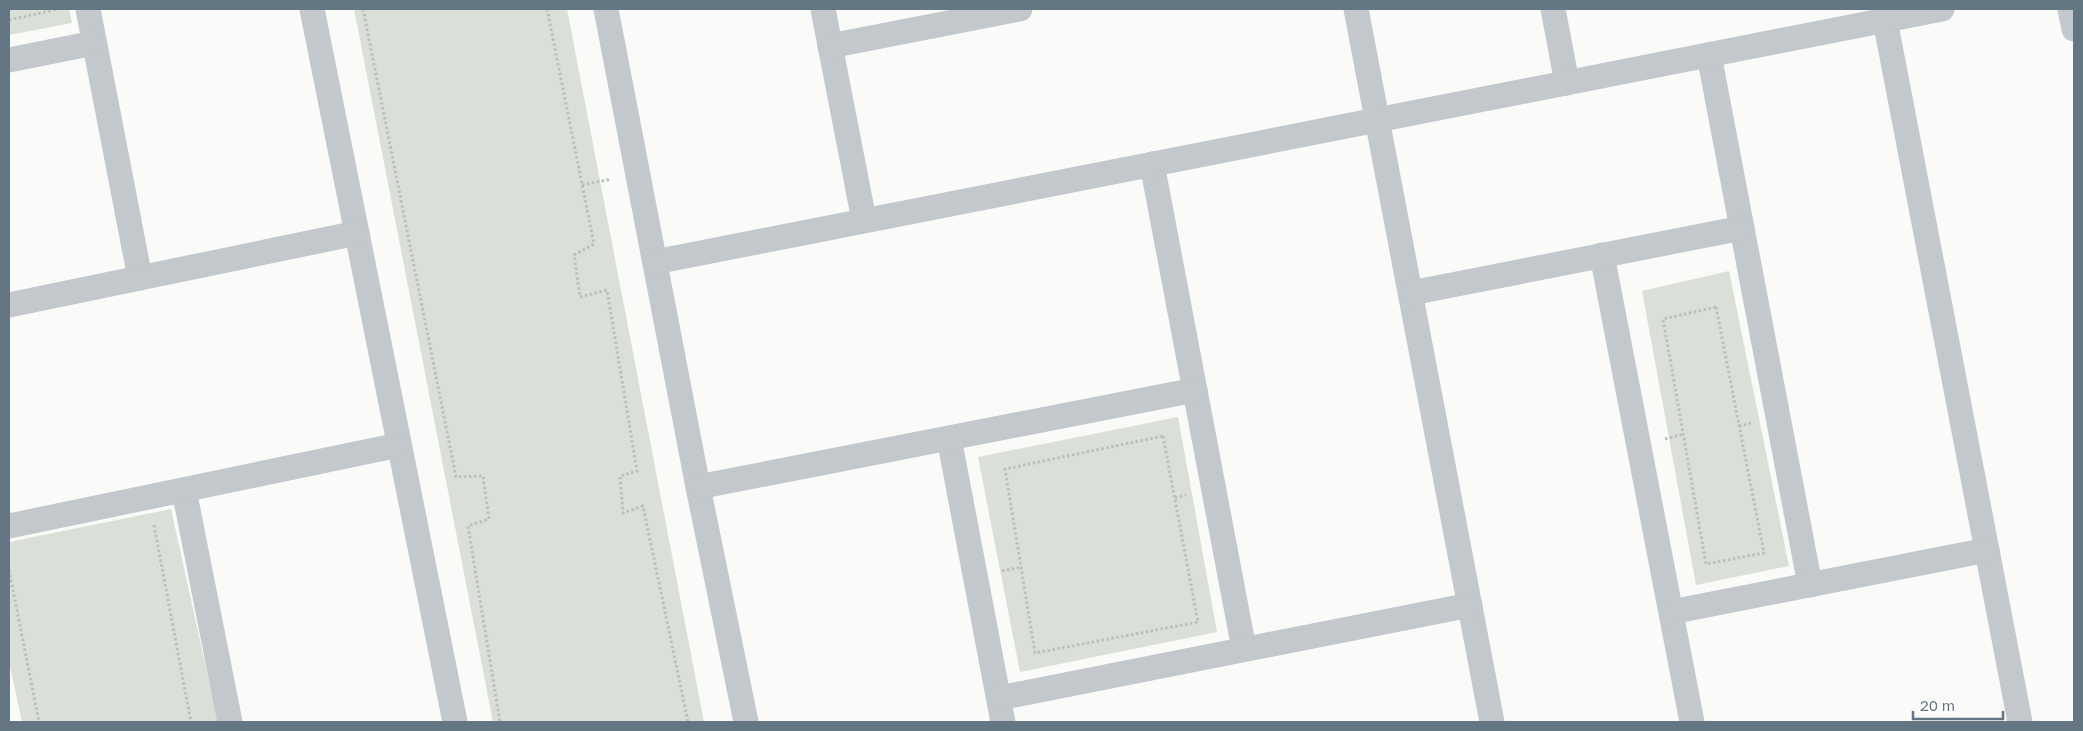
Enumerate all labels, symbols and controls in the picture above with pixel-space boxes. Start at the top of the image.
scale bar [1913,688,2003,720]
text: 20 m [1920,696,1955,714]

